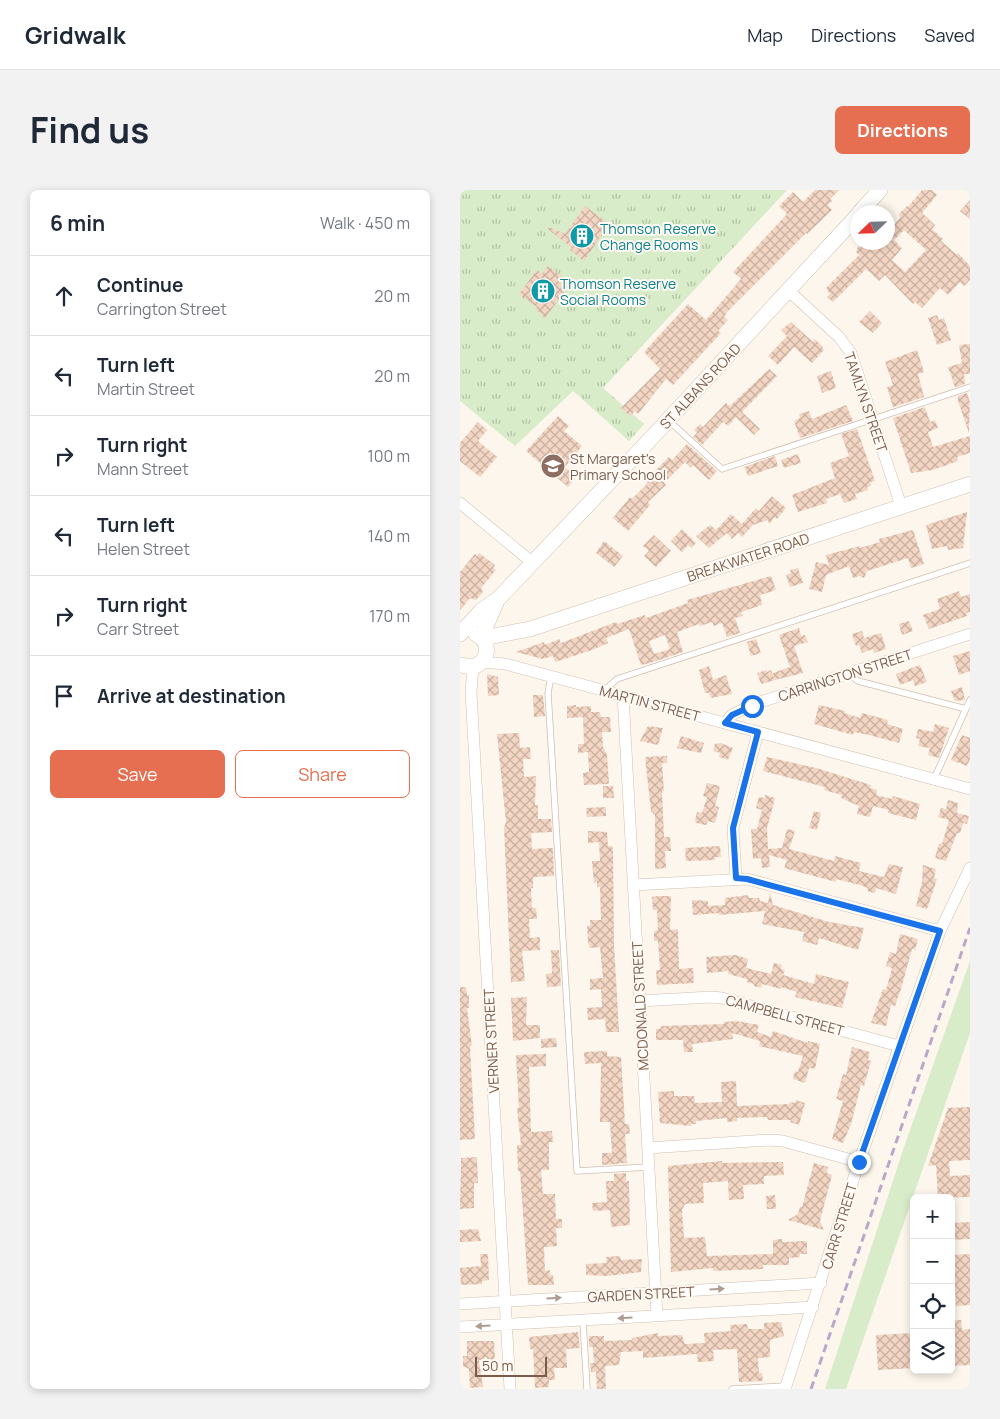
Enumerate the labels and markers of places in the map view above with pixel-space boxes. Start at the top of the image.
place label: Thomson Reserve Change Rooms [600,219,716,254]
building icon: Thomson Reserve Change Rooms [569,223,595,249]
place label: Thomson Reserve Social Rooms [560,274,676,309]
building icon: Thomson Reserve Social Rooms [530,278,556,304]
place label: St Margaret's Primary School [570,449,666,484]
school or university icon: St Margaret's Primary School [540,453,566,479]

